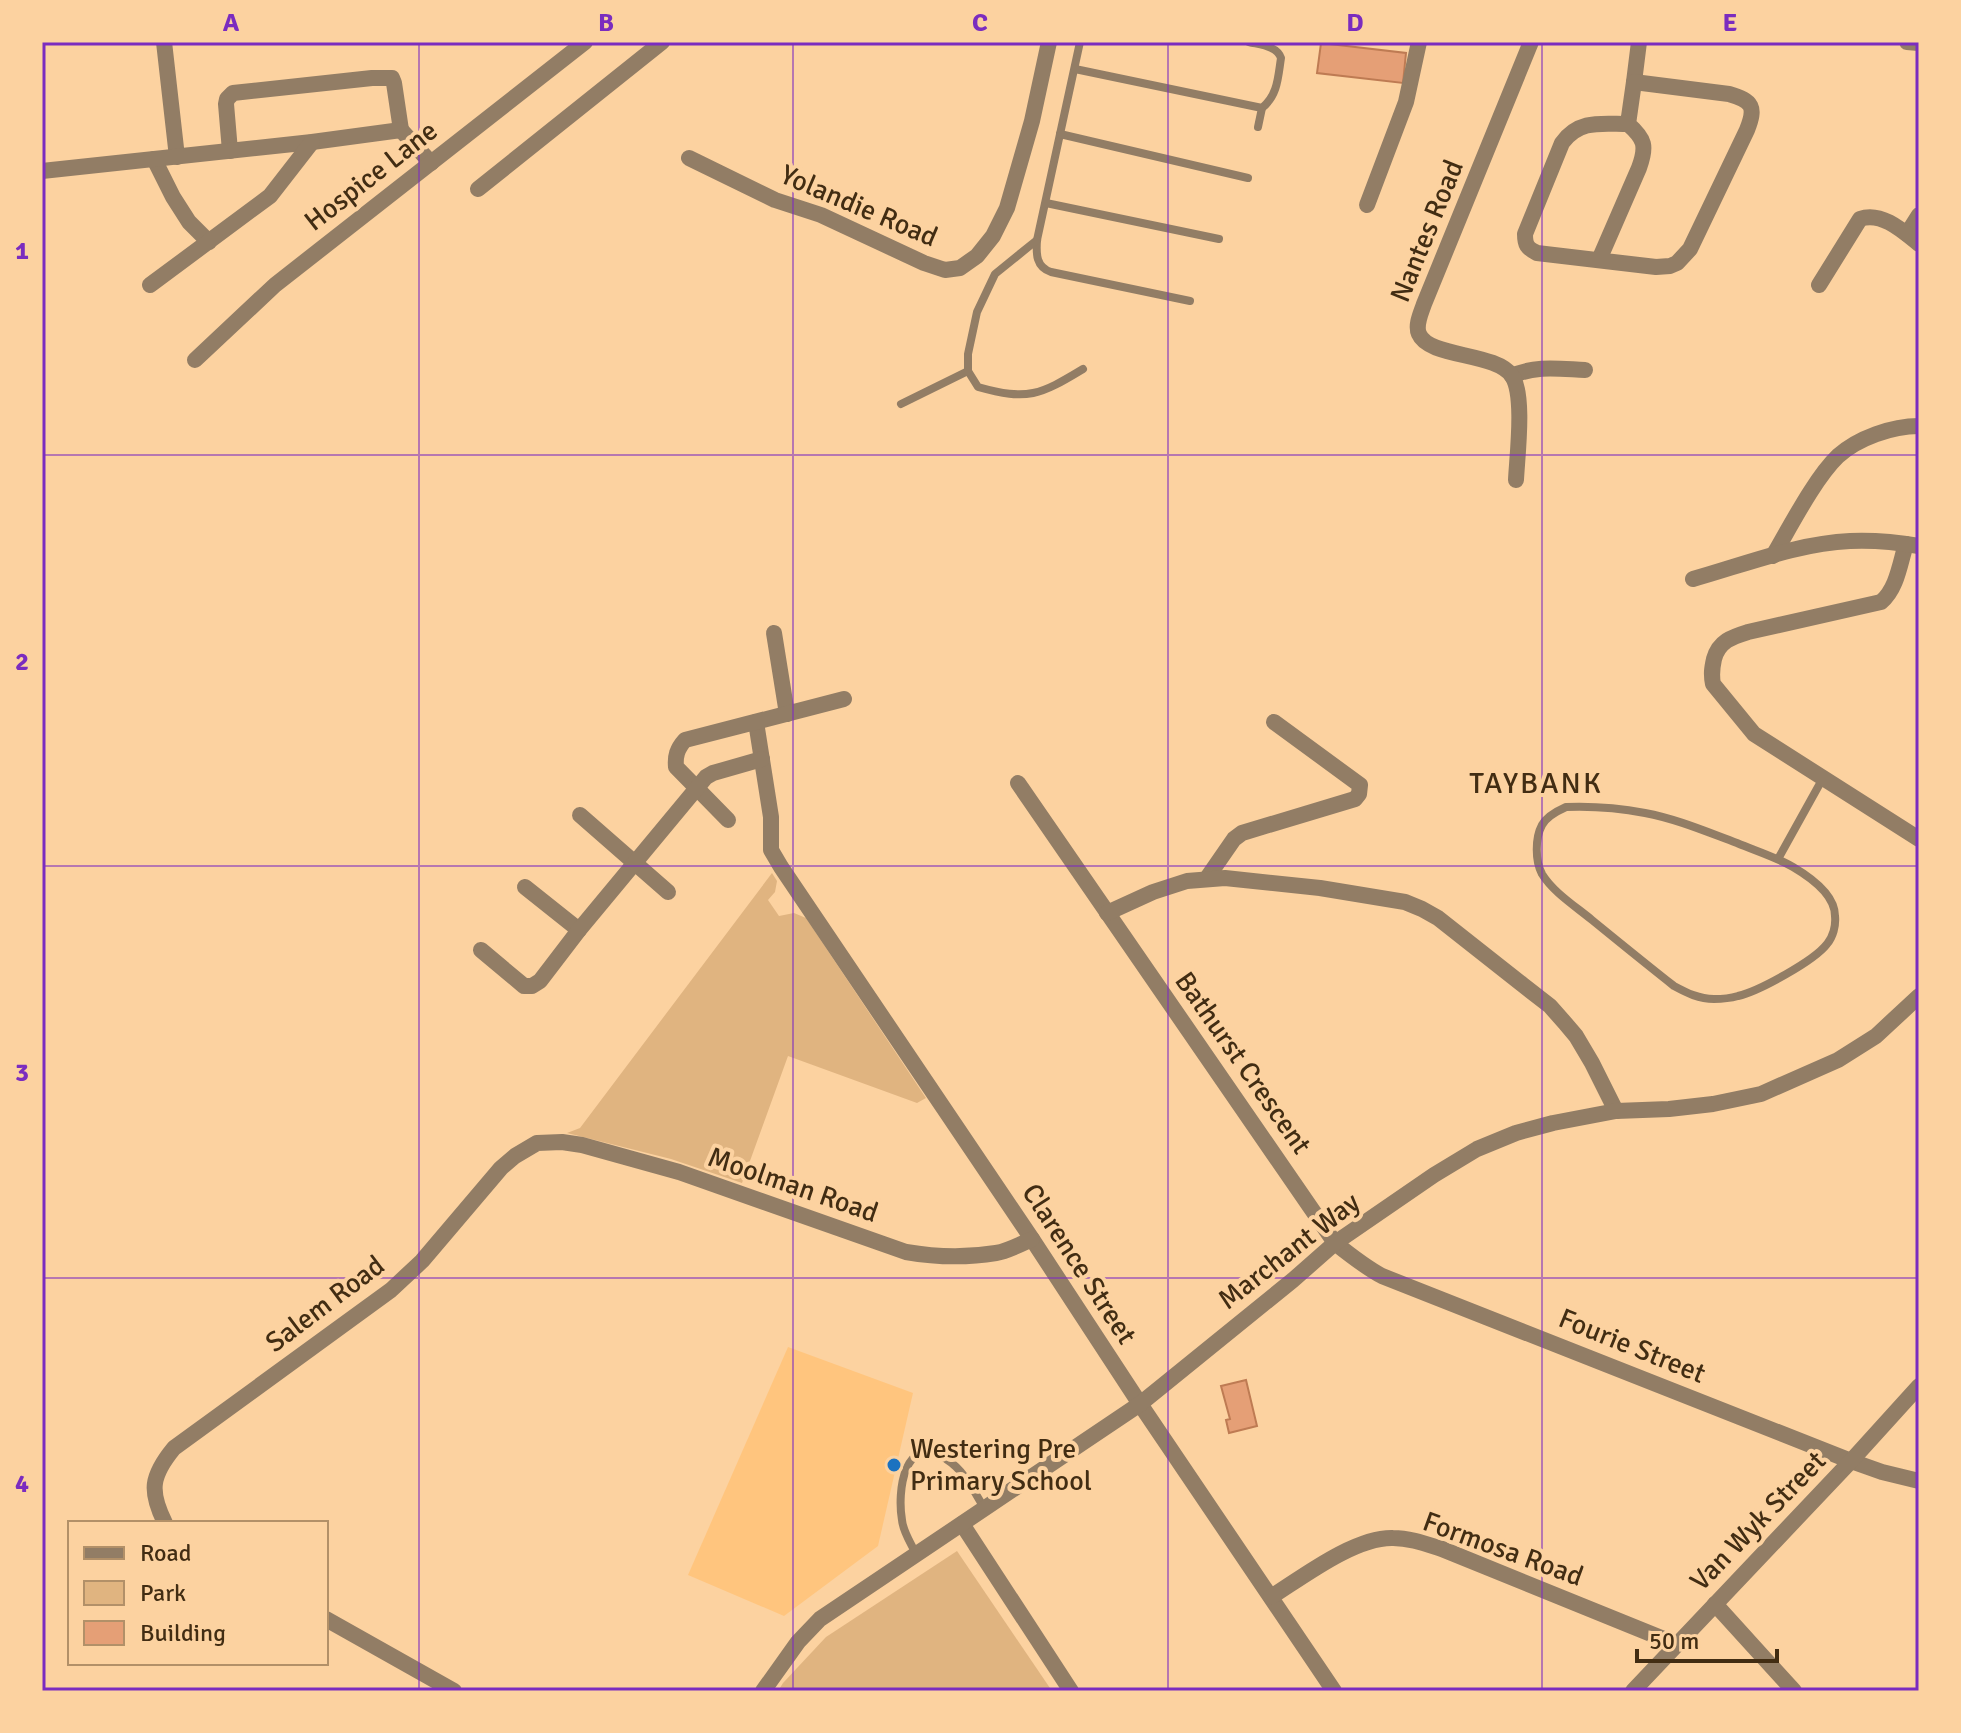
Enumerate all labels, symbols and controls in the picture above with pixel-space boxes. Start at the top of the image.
text: A [223,7,240,39]
text: B [598,7,614,39]
text: C [972,7,988,39]
text: D [1346,7,1364,39]
text: E [1723,7,1737,39]
street label: Hospice Lane [298,114,444,238]
street label: Nantes Road [1383,155,1471,307]
street label: Yolandie Road [775,158,943,254]
text: 1 [15,235,29,267]
text: 2 [15,646,29,678]
district label: TAYBANK [1469,765,1603,802]
street label: Bathurst Crescent [1167,965,1319,1161]
text: 3 [15,1057,29,1089]
street label: Moolman Road [703,1140,883,1230]
street label: Clarence Street [1014,1177,1144,1351]
street label: Marchant Way [1211,1185,1367,1317]
street label: Salem Road [259,1248,391,1360]
street label: Fourie Street [1554,1301,1710,1391]
place label: Westering Pre Primary School [910,1432,1092,1498]
street label: Van Wyk Street [1683,1444,1833,1598]
marker: Westering Pre Primary School [885,1456,903,1474]
text: 4 [15,1468,29,1500]
street label: Formosa Road [1418,1504,1588,1594]
legend [68,1521,328,1665]
text: Road [140,1538,191,1568]
text: Park [140,1578,186,1608]
scale bar [1637,1613,1777,1663]
text: Building [140,1618,226,1648]
text: 50 m [1649,1626,1699,1656]

